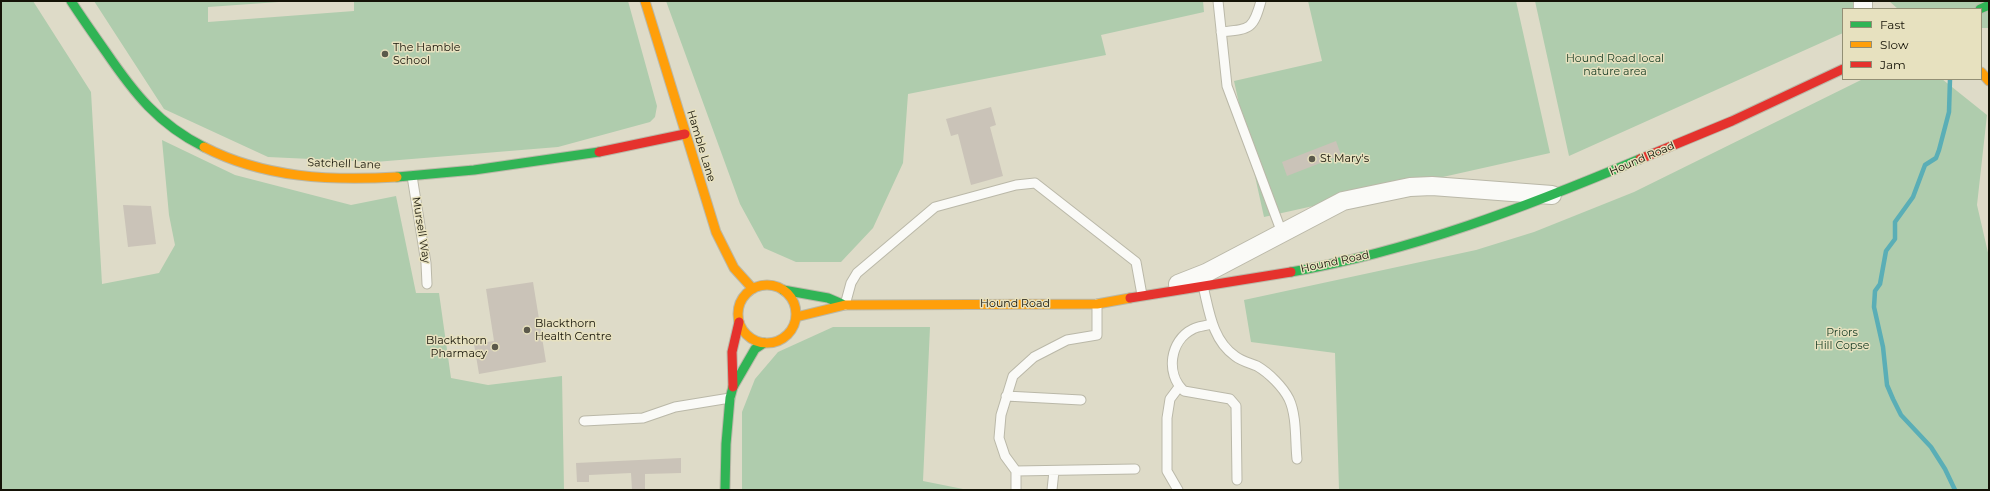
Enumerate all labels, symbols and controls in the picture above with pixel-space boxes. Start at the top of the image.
legend [1842,8,1982,80]
text: Fast [1880,17,1905,32]
text: Slow [1880,37,1909,52]
place label: The Hamble School [393,41,460,67]
marker: The Hamble School [380,49,390,59]
park label: Hound Road local nature area [1566,52,1664,78]
text: Jam [1880,57,1906,72]
street label: Hamble Lane [684,109,718,183]
street label: Hound Road [1607,139,1677,179]
place label: St Mary's [1320,152,1369,166]
marker: St Mary's [1307,154,1317,164]
street label: Satchell Lane [307,156,381,172]
street label: Mursell Way [409,196,433,264]
street label: Hound Road [1300,248,1370,276]
street label: Hound Road [980,297,1050,311]
place label: Blackthorn Health Centre [535,317,612,343]
marker: Blackthorn Health Centre [522,325,532,335]
park label: Priors Hill Copse [1815,326,1869,352]
place label: Blackthorn Pharmacy [426,334,487,360]
marker: Blackthorn Pharmacy [490,342,500,352]

